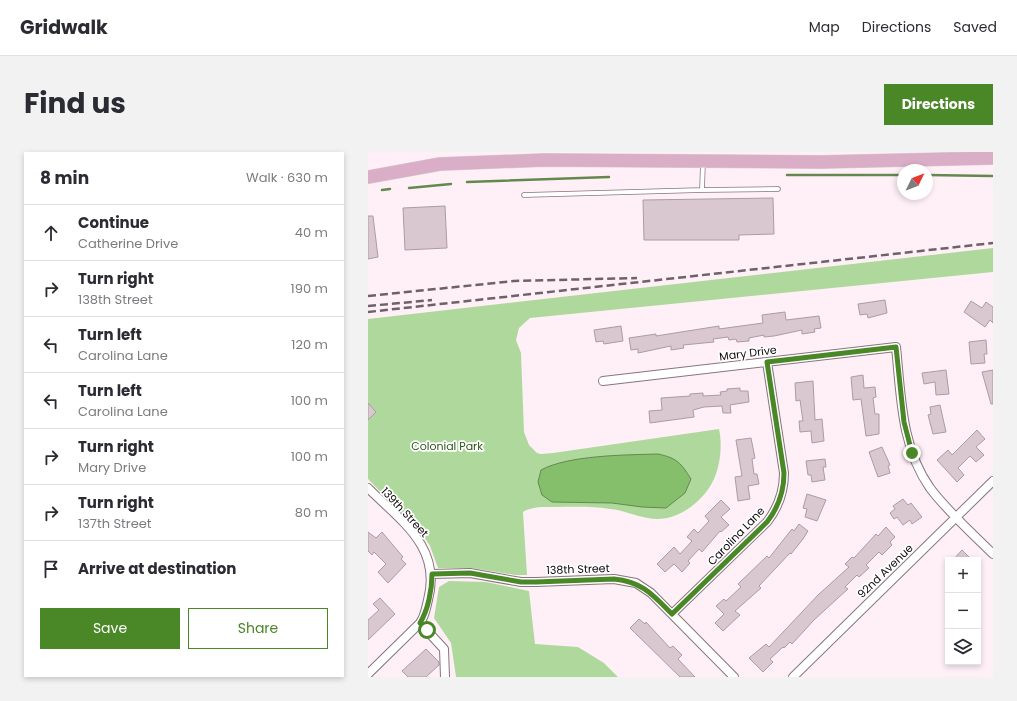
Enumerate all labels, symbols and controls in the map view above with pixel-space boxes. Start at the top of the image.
text: Gridwalk [20,14,108,41]
text: Map [809,17,840,37]
text: Directions [862,17,931,37]
text: Saved [953,17,997,37]
text: Find us [24,84,126,123]
button: Directions [884,84,993,125]
north arrow [897,164,933,200]
text: 8 min [40,166,89,190]
text: Walk · 630 m [246,168,328,187]
text: Continue [78,212,149,233]
icon: ahead [40,222,62,244]
text: 40 m [295,223,328,242]
text: Catherine Drive [78,234,178,253]
text: Turn right [78,268,154,289]
icon: right [40,278,62,300]
text: 190 m [291,279,328,298]
text: 138th Street [78,290,153,309]
text: Turn left [78,324,142,345]
icon: left [40,334,62,356]
text: 120 m [291,335,328,354]
street label: Mary Drive [718,342,778,364]
text: Carolina Lane [78,346,168,365]
text: Turn left [78,380,142,401]
icon: left [40,390,62,412]
text: 100 m [291,391,328,410]
text: Carolina Lane [78,402,168,421]
text: Turn right [78,436,154,457]
park label: Colonial Park [411,438,483,454]
route end [903,444,921,462]
icon: right [40,446,62,468]
text: 100 m [291,447,328,466]
text: Mary Drive [78,458,146,477]
street label: 139th Street [378,483,432,541]
text: Turn right [78,492,154,513]
icon: right [40,502,62,524]
text: 80 m [295,503,328,522]
street label: Carolina Lane [704,503,768,569]
text: 137th Street [78,514,152,533]
street label: 92nd Avenue [854,540,917,602]
map controls [945,557,981,665]
button: + [945,557,981,593]
icon: arrive [40,558,62,580]
text: Arrive at destination [78,558,236,579]
street label: 138th Street [546,560,610,578]
button: − [945,593,981,629]
button: Save [40,608,180,649]
button: Share [188,608,328,649]
route start [418,621,436,639]
button: layers [945,629,981,665]

